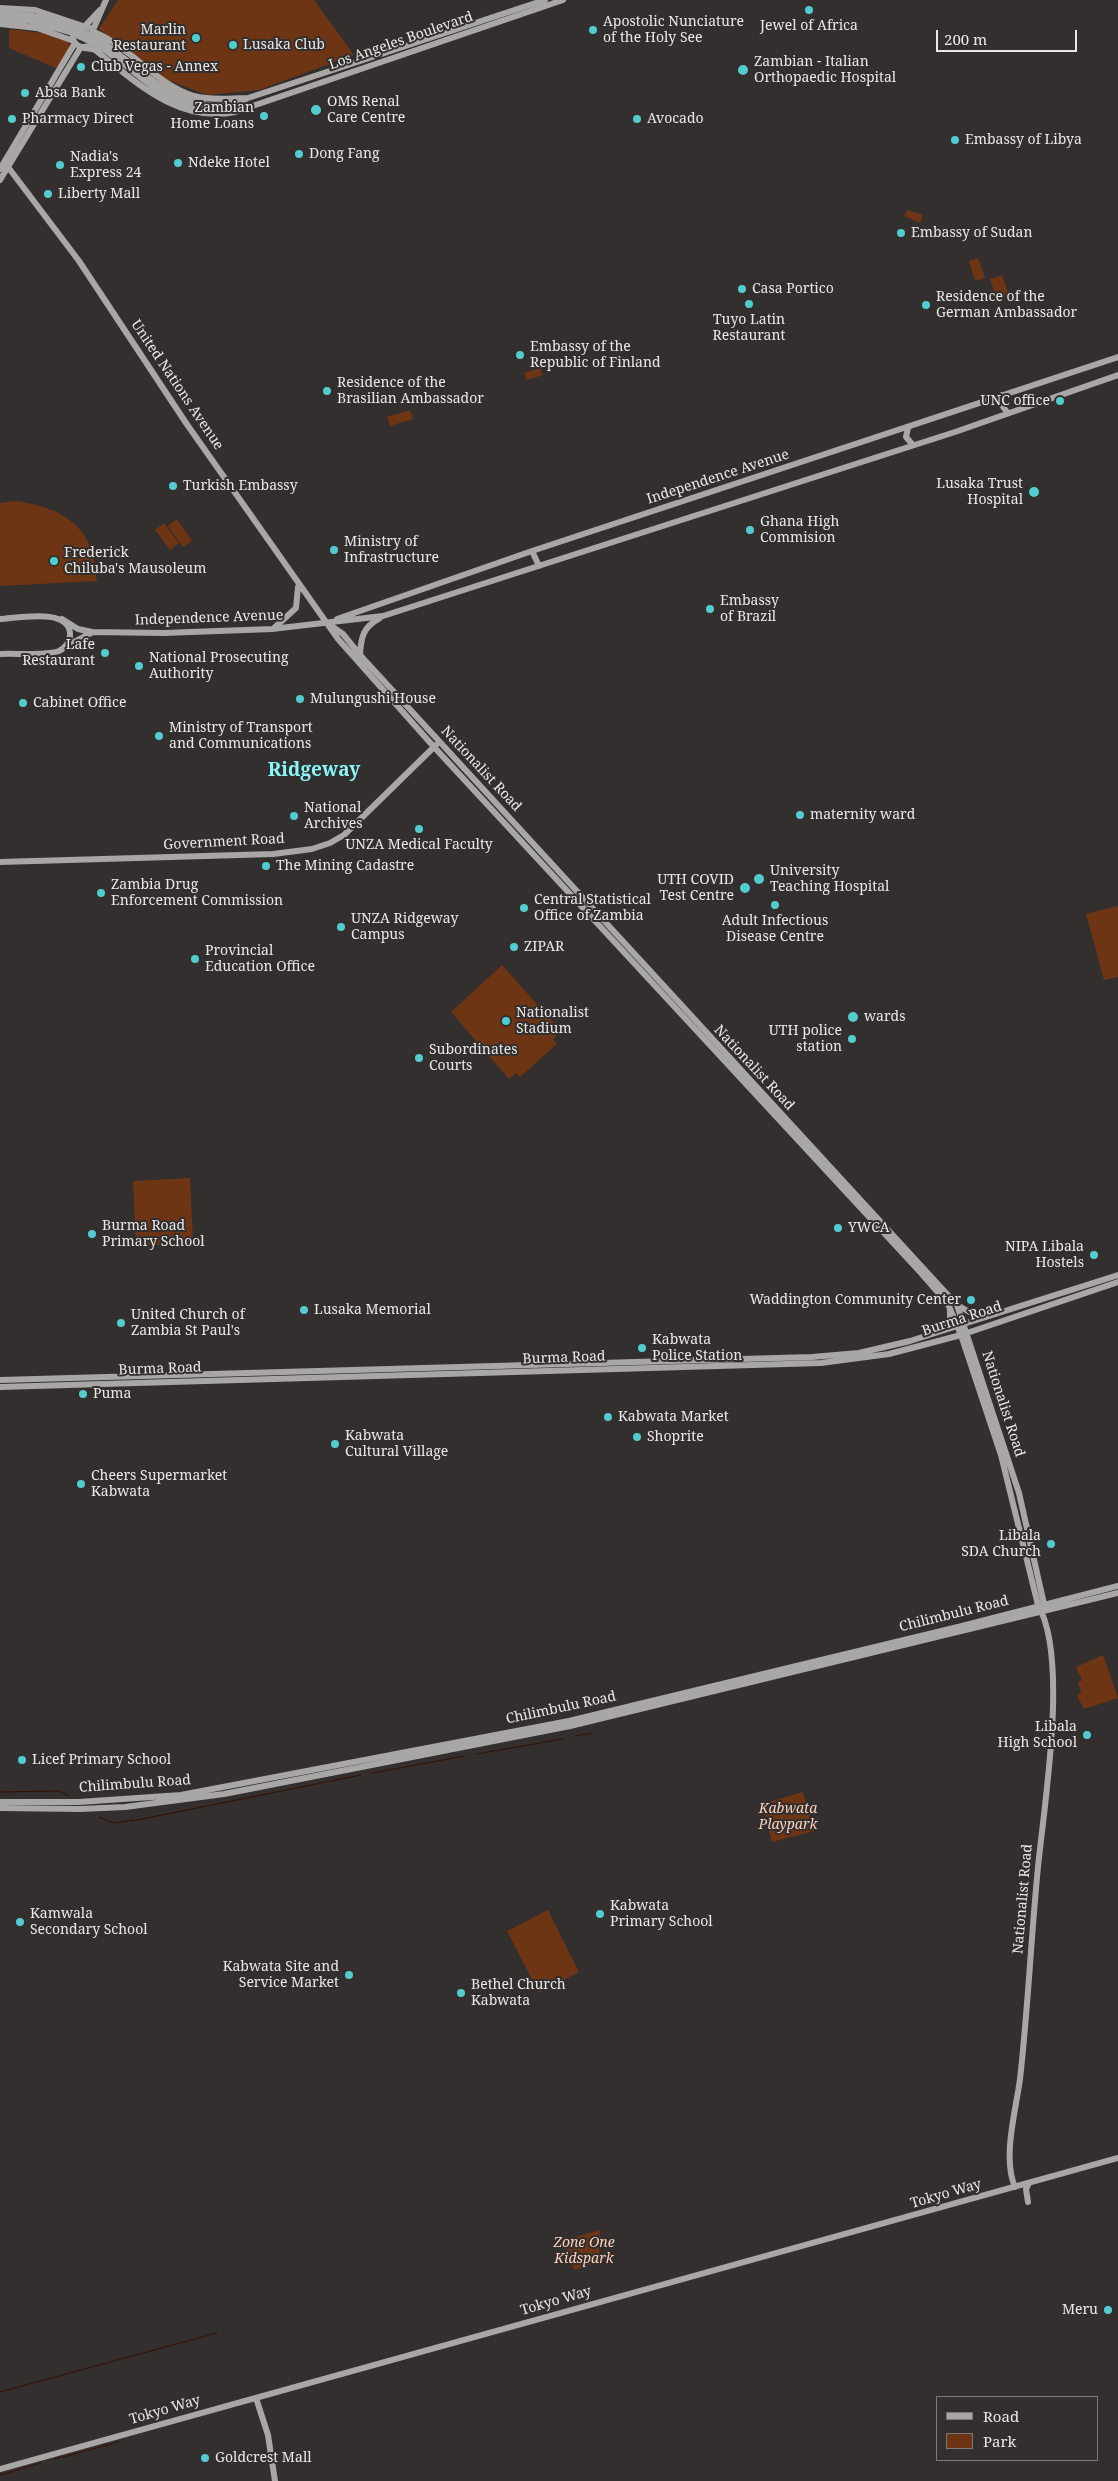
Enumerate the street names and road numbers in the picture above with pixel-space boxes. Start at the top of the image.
street label: Los Angeles Boulevard [327,8,475,74]
street label: United Nations Avenue [127,317,227,453]
street label: Independence Avenue [645,446,791,508]
street label: Independence Avenue [134,607,284,629]
street label: Nationalist Road [437,723,525,815]
street label: Government Road [163,830,285,854]
street label: Nationalist Road [710,1022,798,1114]
street label: Burma Road [920,1298,1004,1340]
street label: Burma Road [522,1348,606,1368]
street label: Nationalist Road [978,1349,1028,1459]
street label: Burma Road [118,1359,202,1379]
street label: Chilimbulu Road [898,1592,1010,1636]
street label: Chilimbulu Road [504,1688,618,1728]
street label: Chilimbulu Road [78,1772,192,1796]
street label: Nationalist Road [1010,1843,1036,1955]
street label: Tokyo Way [909,2176,983,2212]
street label: Tokyo Way [519,2283,593,2319]
street label: Tokyo Way [128,2392,202,2428]

